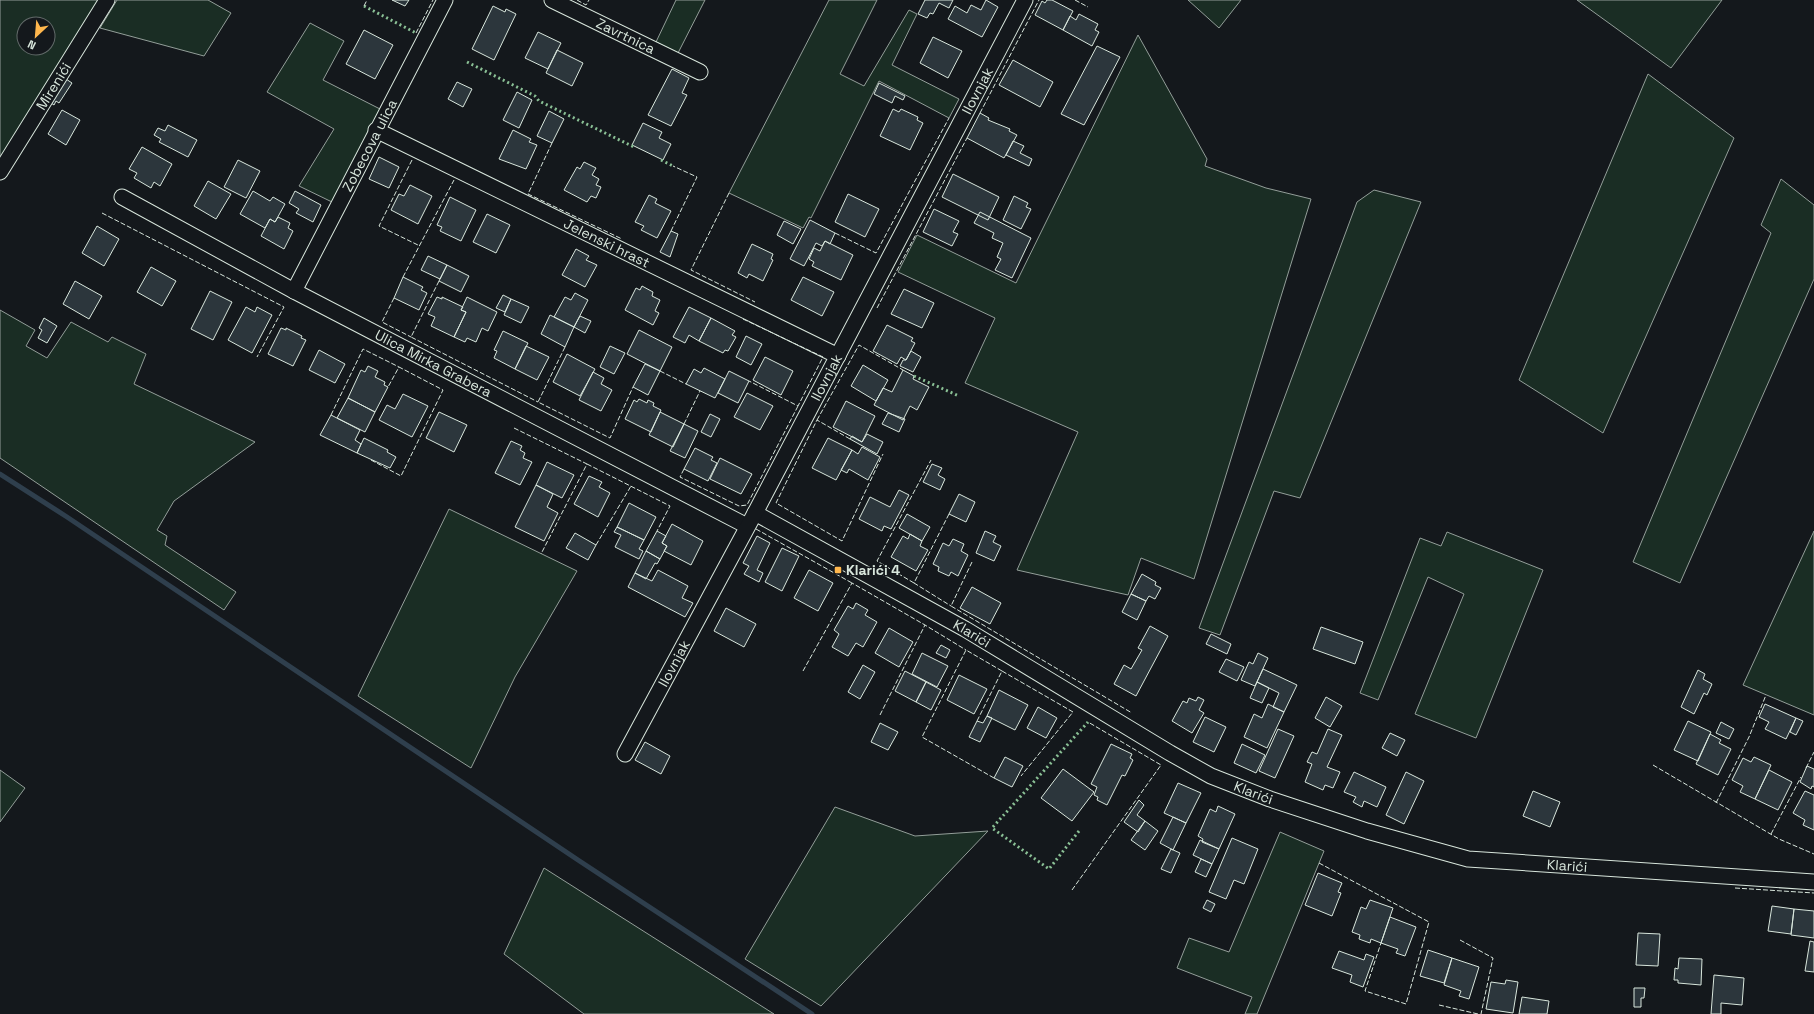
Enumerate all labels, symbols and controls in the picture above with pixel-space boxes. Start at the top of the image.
street label: Zavrtnica [593,14,658,58]
north arrow [16,16,56,56]
text: N [25,37,38,53]
street label: Mirenići [32,59,75,113]
street label: Ilovnjak [958,64,997,117]
street label: Zobecova ulica [338,96,401,195]
street label: Jelenski hrast [561,214,653,272]
street label: Ulica Mirka Grabera [372,326,495,401]
street label: Ilovnjak [807,351,846,404]
place label: Klarići 4 [846,561,900,579]
marker: Klarići 4 [833,565,843,575]
street label: Klarići [950,615,994,651]
street label: Ilovnjak [654,636,694,690]
street label: Klarići [1231,777,1275,808]
street label: Klarići [1546,855,1588,876]

